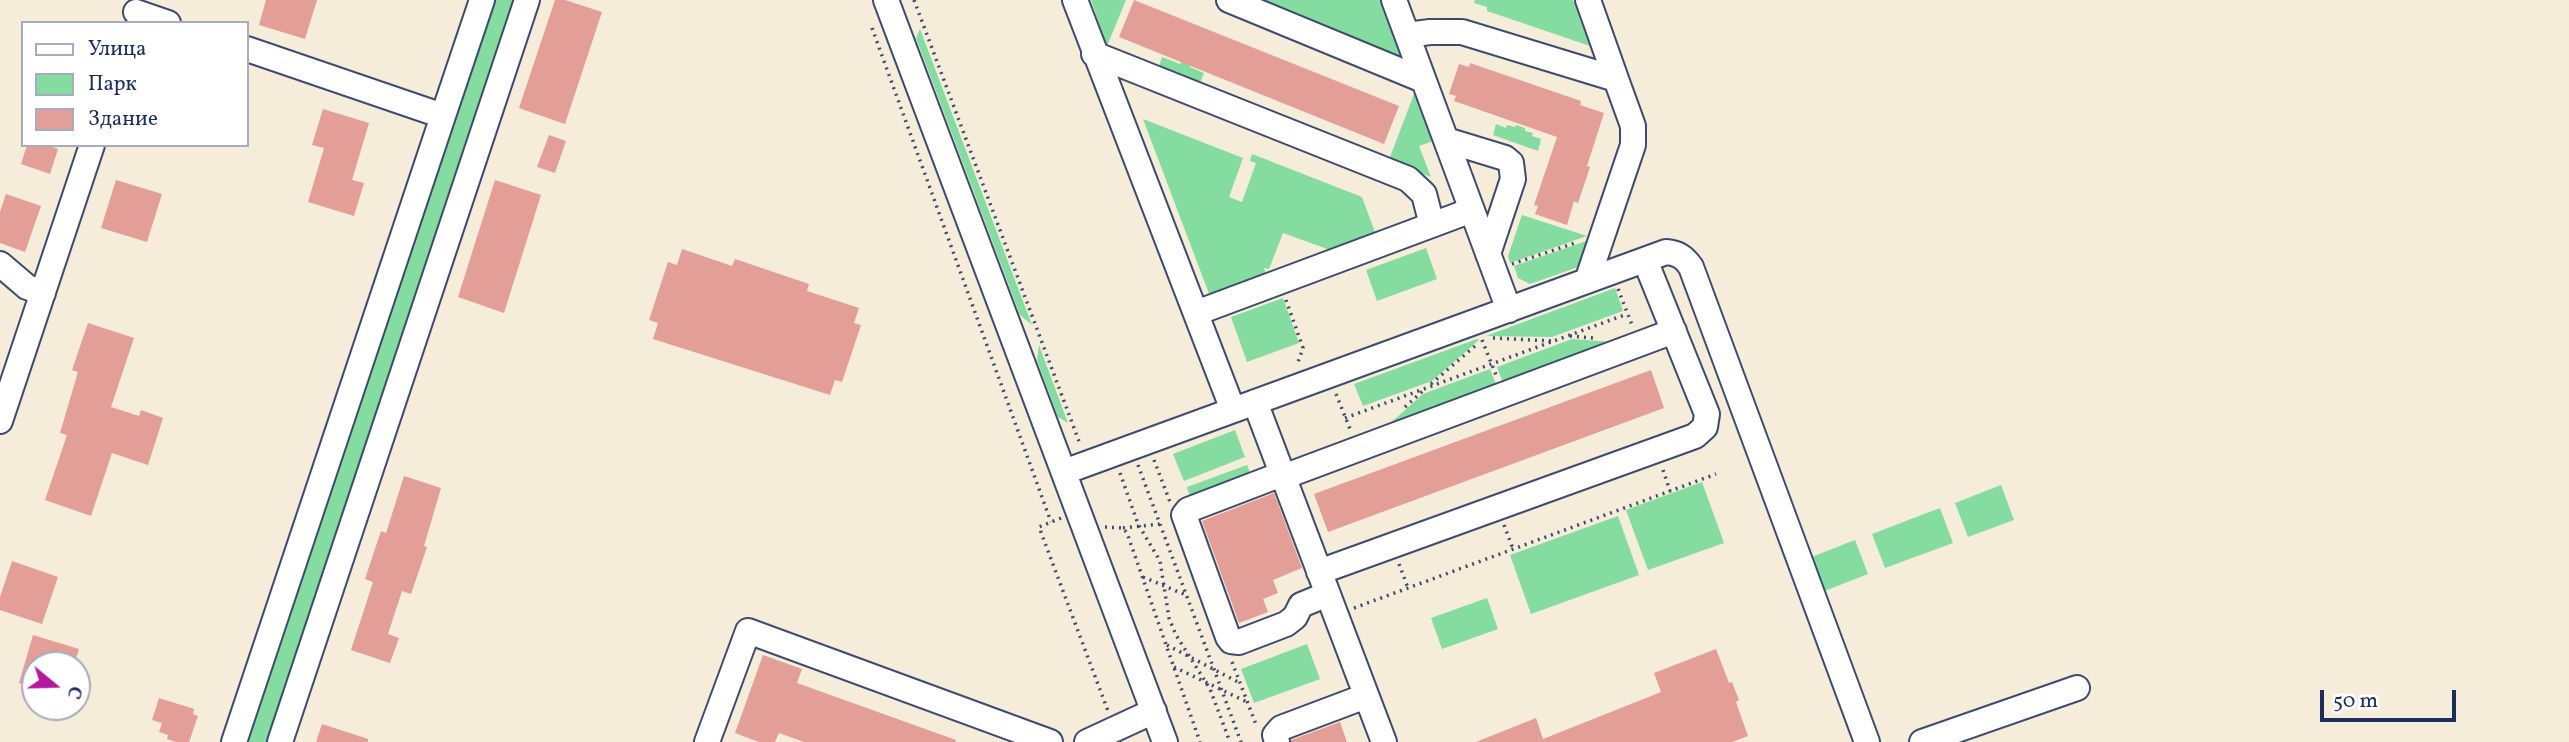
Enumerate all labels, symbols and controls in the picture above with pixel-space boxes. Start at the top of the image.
legend [21,21,248,147]
text: Улица [88,35,146,64]
text: Парк [88,70,137,99]
text: Здание [88,105,158,134]
north arrow [21,651,91,721]
scale bar [2324,676,2460,720]
text: С [60,682,88,702]
text: 50 m [2333,687,2378,716]

